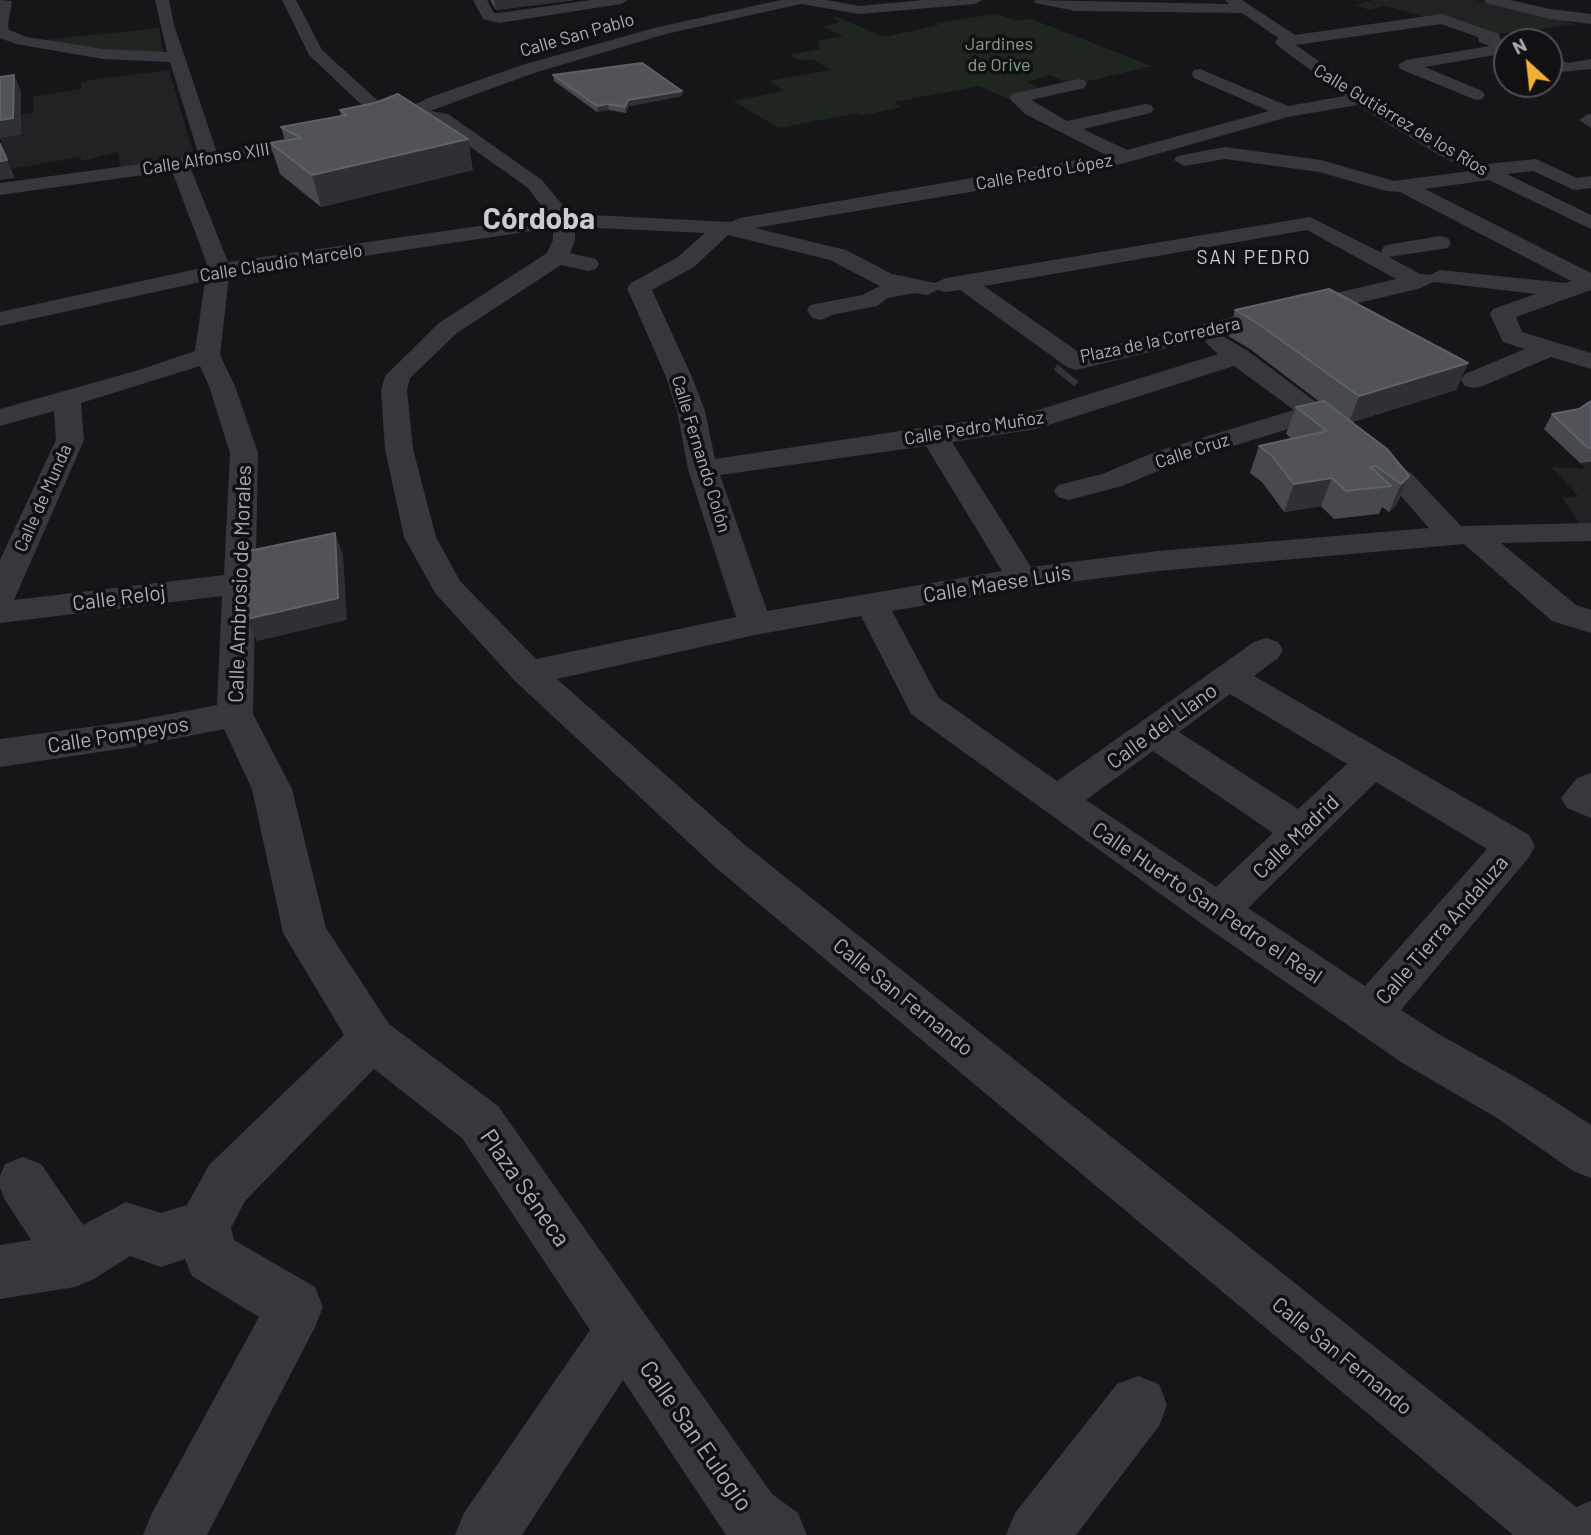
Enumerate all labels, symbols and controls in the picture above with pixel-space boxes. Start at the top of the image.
street label: Calle San Pablo [517,8,637,62]
north arrow [1493,28,1563,98]
park label: Jardines de Orive [965,33,1033,76]
text: N [1508,33,1530,59]
street label: Calle Gutiérrez de los Ríos [1310,59,1492,181]
street label: Calle Alfonso XIII [141,138,271,180]
street label: Calle Pedro López [974,149,1114,195]
district label: Córdoba [483,201,595,237]
street label: Calle Claudio Marcelo [198,239,364,287]
district label: SAN PEDRO [1198,247,1310,269]
street label: Plaza de la Corredera [1078,312,1242,368]
street label: Calle Fernando Colón [667,373,735,535]
street label: Calle Pedro Muñoz [903,406,1045,450]
street label: Calle Cruz [1152,429,1232,473]
street label: Calle de Munda [10,441,76,555]
street label: Calle Ambrosio de Morales [223,465,257,703]
street label: Calle Maese Luis [921,560,1073,608]
street label: Calle Reloj [71,580,167,616]
street label: Calle del Llano [1102,678,1222,774]
street label: Calle Pompeyos [46,711,190,759]
street label: Calle Madrid [1248,790,1344,884]
street label: Calle Huerto San Pedro el Real [1087,817,1327,989]
street label: Calle Tierra Andaluza [1370,850,1514,1010]
street label: Calle San Fernando [828,933,978,1061]
street label: Plaza Séneca [474,1124,576,1252]
street label: Calle San Fernando [1267,1292,1417,1420]
street label: Calle San Eulogio [633,1355,759,1517]

